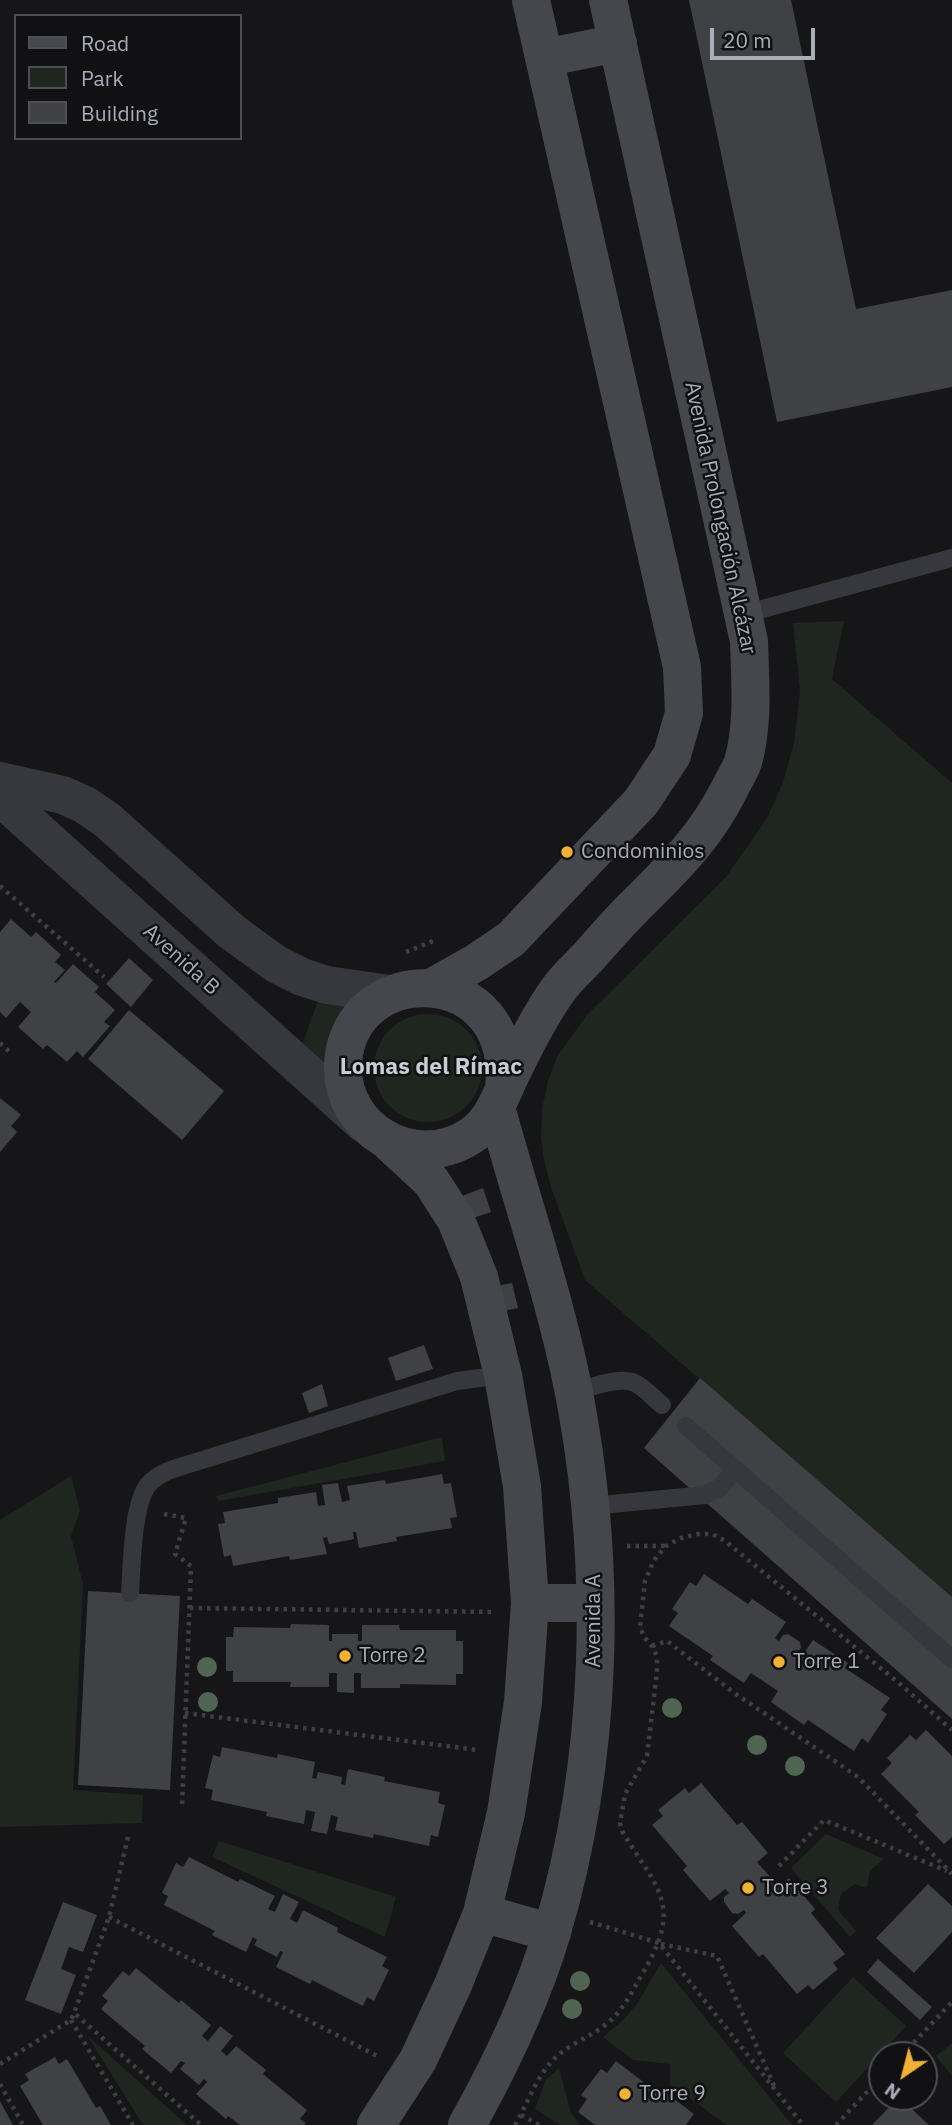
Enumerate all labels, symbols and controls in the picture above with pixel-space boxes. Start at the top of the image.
legend [14,14,242,140]
scale bar [714,14,819,58]
text: 20 m [723,26,772,54]
text: Road [81,29,129,57]
text: Park [81,64,124,92]
text: Building [81,99,158,127]
street label: Avenida Prolongación Alcázar [679,379,761,657]
place label: Condominios [581,839,704,865]
marker: Condominios [559,844,575,860]
street label: Avenida B [138,919,224,1001]
district label: Lomas del Rímac [340,1053,522,1081]
street label: Avenida A [581,1574,607,1668]
place label: Torre 2 [359,1643,426,1669]
marker: Torre 2 [337,1648,353,1664]
place label: Torre 1 [793,1649,860,1675]
marker: Torre 1 [771,1654,787,1670]
place label: Torre 3 [762,1875,829,1901]
marker: Torre 3 [740,1880,756,1896]
north arrow [868,2041,938,2111]
text: N [880,2078,905,2105]
place label: Torre 9 [639,2081,706,2107]
marker: Torre 9 [617,2086,633,2102]

